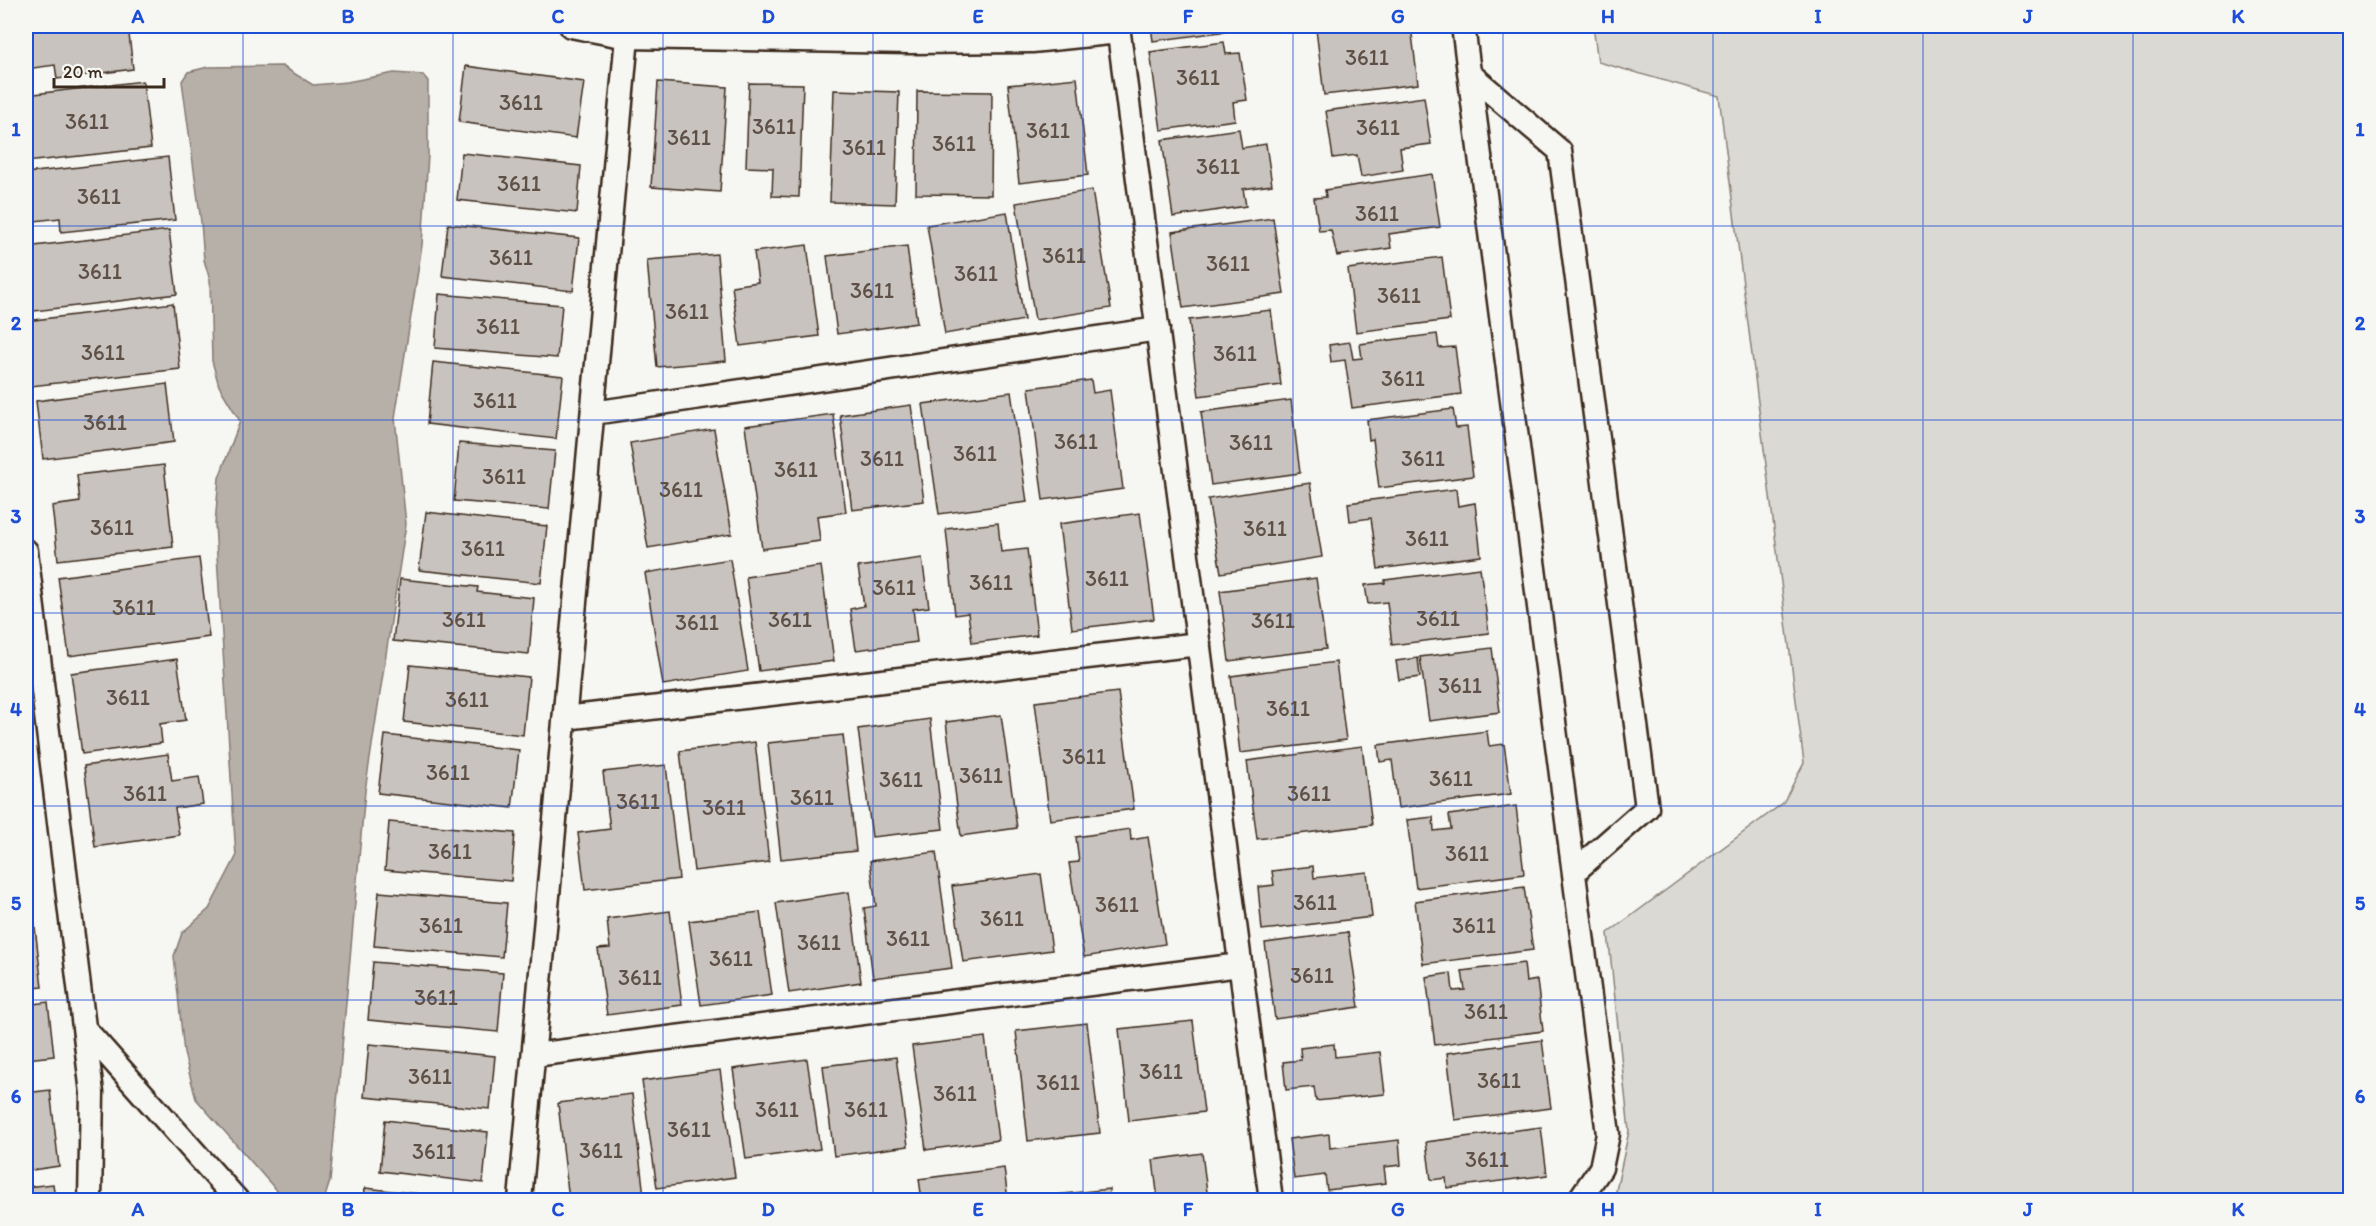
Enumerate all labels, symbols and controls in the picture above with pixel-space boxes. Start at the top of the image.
text: A [131,4,145,28]
text: B [342,4,355,28]
text: C [552,4,565,28]
text: D [761,4,775,28]
text: E [972,4,984,28]
text: F [1183,4,1194,28]
text: G [1391,4,1405,28]
text: H [1601,4,1615,28]
text: I [1814,4,1822,28]
text: J [2022,4,2033,28]
text: K [2232,4,2246,28]
house number: 3611 [1345,44,1389,71]
scale bar [54,51,164,89]
text: 20 m [63,61,103,83]
house number: 3611 [1176,64,1220,91]
house number: 3611 [499,89,543,116]
house number: 3611 [65,108,109,135]
house number: 3611 [752,113,796,140]
house number: 3611 [1356,114,1400,141]
text: 1 [11,117,21,141]
house number: 3611 [1026,117,1070,144]
text: 1 [2355,117,2365,141]
house number: 3611 [667,124,711,151]
house number: 3611 [932,130,976,157]
house number: 3611 [842,134,886,161]
house number: 3611 [1196,153,1240,180]
house number: 3611 [497,170,541,197]
house number: 3611 [77,183,121,210]
house number: 3611 [1355,200,1399,227]
house number: 3611 [1042,242,1086,269]
house number: 3611 [489,244,533,271]
house number: 3611 [1206,250,1250,277]
house number: 3611 [78,258,122,285]
house number: 3611 [954,260,998,287]
house number: 3611 [850,277,894,304]
house number: 3611 [1377,282,1421,309]
house number: 3611 [665,298,709,325]
text: 2 [11,311,22,335]
text: 2 [2355,311,2366,335]
house number: 3611 [476,313,520,340]
house number: 3611 [81,339,125,366]
house number: 3611 [1213,340,1257,367]
house number: 3611 [1381,365,1425,392]
house number: 3611 [473,387,517,414]
house number: 3611 [83,409,127,436]
house number: 3611 [1054,428,1098,455]
house number: 3611 [1229,429,1273,456]
house number: 3611 [953,440,997,467]
house number: 3611 [860,445,904,472]
house number: 3611 [1401,445,1445,472]
house number: 3611 [774,456,818,483]
house number: 3611 [482,463,526,490]
house number: 3611 [659,476,703,503]
text: 3 [11,504,22,528]
text: 3 [2355,504,2366,528]
house number: 3611 [90,514,134,541]
house number: 3611 [1243,515,1287,542]
house number: 3611 [1405,525,1449,552]
house number: 3611 [461,535,505,562]
house number: 3611 [1085,565,1129,592]
house number: 3611 [969,569,1013,596]
house number: 3611 [872,574,916,601]
house number: 3611 [112,594,156,621]
house number: 3611 [1416,605,1460,632]
house number: 3611 [442,606,486,633]
house number: 3611 [768,606,812,633]
house number: 3611 [1251,607,1295,634]
house number: 3611 [675,609,719,636]
house number: 3611 [1438,672,1482,699]
house number: 3611 [106,684,150,711]
house number: 3611 [445,686,489,713]
house number: 3611 [1266,695,1310,722]
text: 4 [10,697,22,721]
text: 4 [2354,697,2366,721]
house number: 3611 [1062,743,1106,770]
house number: 3611 [426,759,470,786]
house number: 3611 [959,762,1003,789]
house number: 3611 [1429,765,1473,792]
house number: 3611 [879,766,923,793]
house number: 3611 [123,780,167,807]
house number: 3611 [1287,780,1331,807]
house number: 3611 [790,784,834,811]
house number: 3611 [616,788,660,815]
house number: 3611 [702,794,746,821]
house number: 3611 [428,838,472,865]
house number: 3611 [1445,840,1489,867]
house number: 3611 [1293,889,1337,916]
text: 5 [11,891,22,915]
house number: 3611 [1095,891,1139,918]
text: 5 [2355,891,2366,915]
house number: 3611 [980,905,1024,932]
house number: 3611 [419,912,463,939]
house number: 3611 [1452,912,1496,939]
house number: 3611 [886,925,930,952]
house number: 3611 [797,929,841,956]
house number: 3611 [709,945,753,972]
house number: 3611 [1290,962,1334,989]
house number: 3611 [618,964,662,991]
house number: 3611 [414,984,458,1011]
house number: 3611 [1464,998,1508,1025]
house number: 3611 [1139,1058,1183,1085]
house number: 3611 [408,1063,452,1090]
house number: 3611 [1477,1067,1521,1094]
house number: 3611 [1036,1069,1080,1096]
house number: 3611 [933,1080,977,1107]
text: 6 [11,1084,22,1108]
text: 6 [2355,1084,2366,1108]
house number: 3611 [755,1096,799,1123]
house number: 3611 [844,1096,888,1123]
house number: 3611 [667,1116,711,1143]
house number: 3611 [579,1137,623,1164]
house number: 3611 [412,1138,456,1165]
house number: 3611 [1465,1146,1509,1173]
text: A [131,1197,145,1221]
text: B [342,1197,355,1221]
text: C [552,1197,565,1221]
text: D [761,1197,775,1221]
text: E [972,1197,984,1221]
text: F [1183,1197,1194,1221]
text: G [1391,1197,1405,1221]
text: H [1601,1197,1615,1221]
text: I [1814,1197,1822,1221]
text: J [2022,1197,2033,1221]
text: K [2232,1197,2246,1221]

